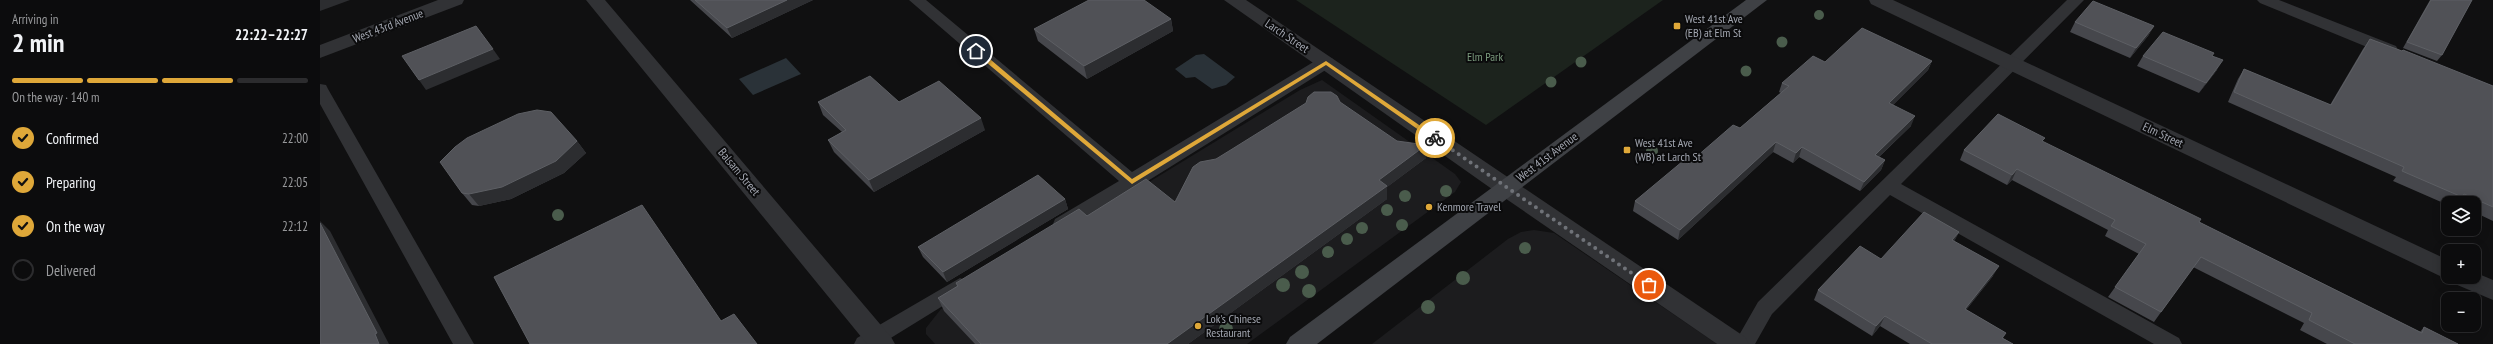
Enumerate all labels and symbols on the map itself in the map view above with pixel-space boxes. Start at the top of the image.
street label: West 43rd Avenue [350,5,425,46]
place label: West 41st Ave (EB) at Elm St [1685,11,1743,40]
street label: Larch Street [1262,15,1313,56]
marker: West 41st Ave (EB) at Elm St [1672,21,1682,31]
pin [959,34,993,68]
park label: Elm Park [1467,49,1503,64]
courier [1415,118,1455,158]
street label: Elm Street [2140,119,2187,151]
street label: West 41st Avenue [1513,129,1580,185]
place label: West 41st Ave (WB) at Larch St [1635,135,1702,164]
street label: Balsam Street [715,145,764,199]
marker: West 41st Ave (WB) at Larch St [1622,145,1632,155]
place label: Kenmore Travel [1437,199,1501,214]
marker: Kenmore Travel [1424,202,1434,212]
pin [1632,268,1666,302]
place label: Lok's Chinese Restaurant [1206,311,1261,340]
marker: Lok's Chinese Restaurant [1193,321,1203,331]

